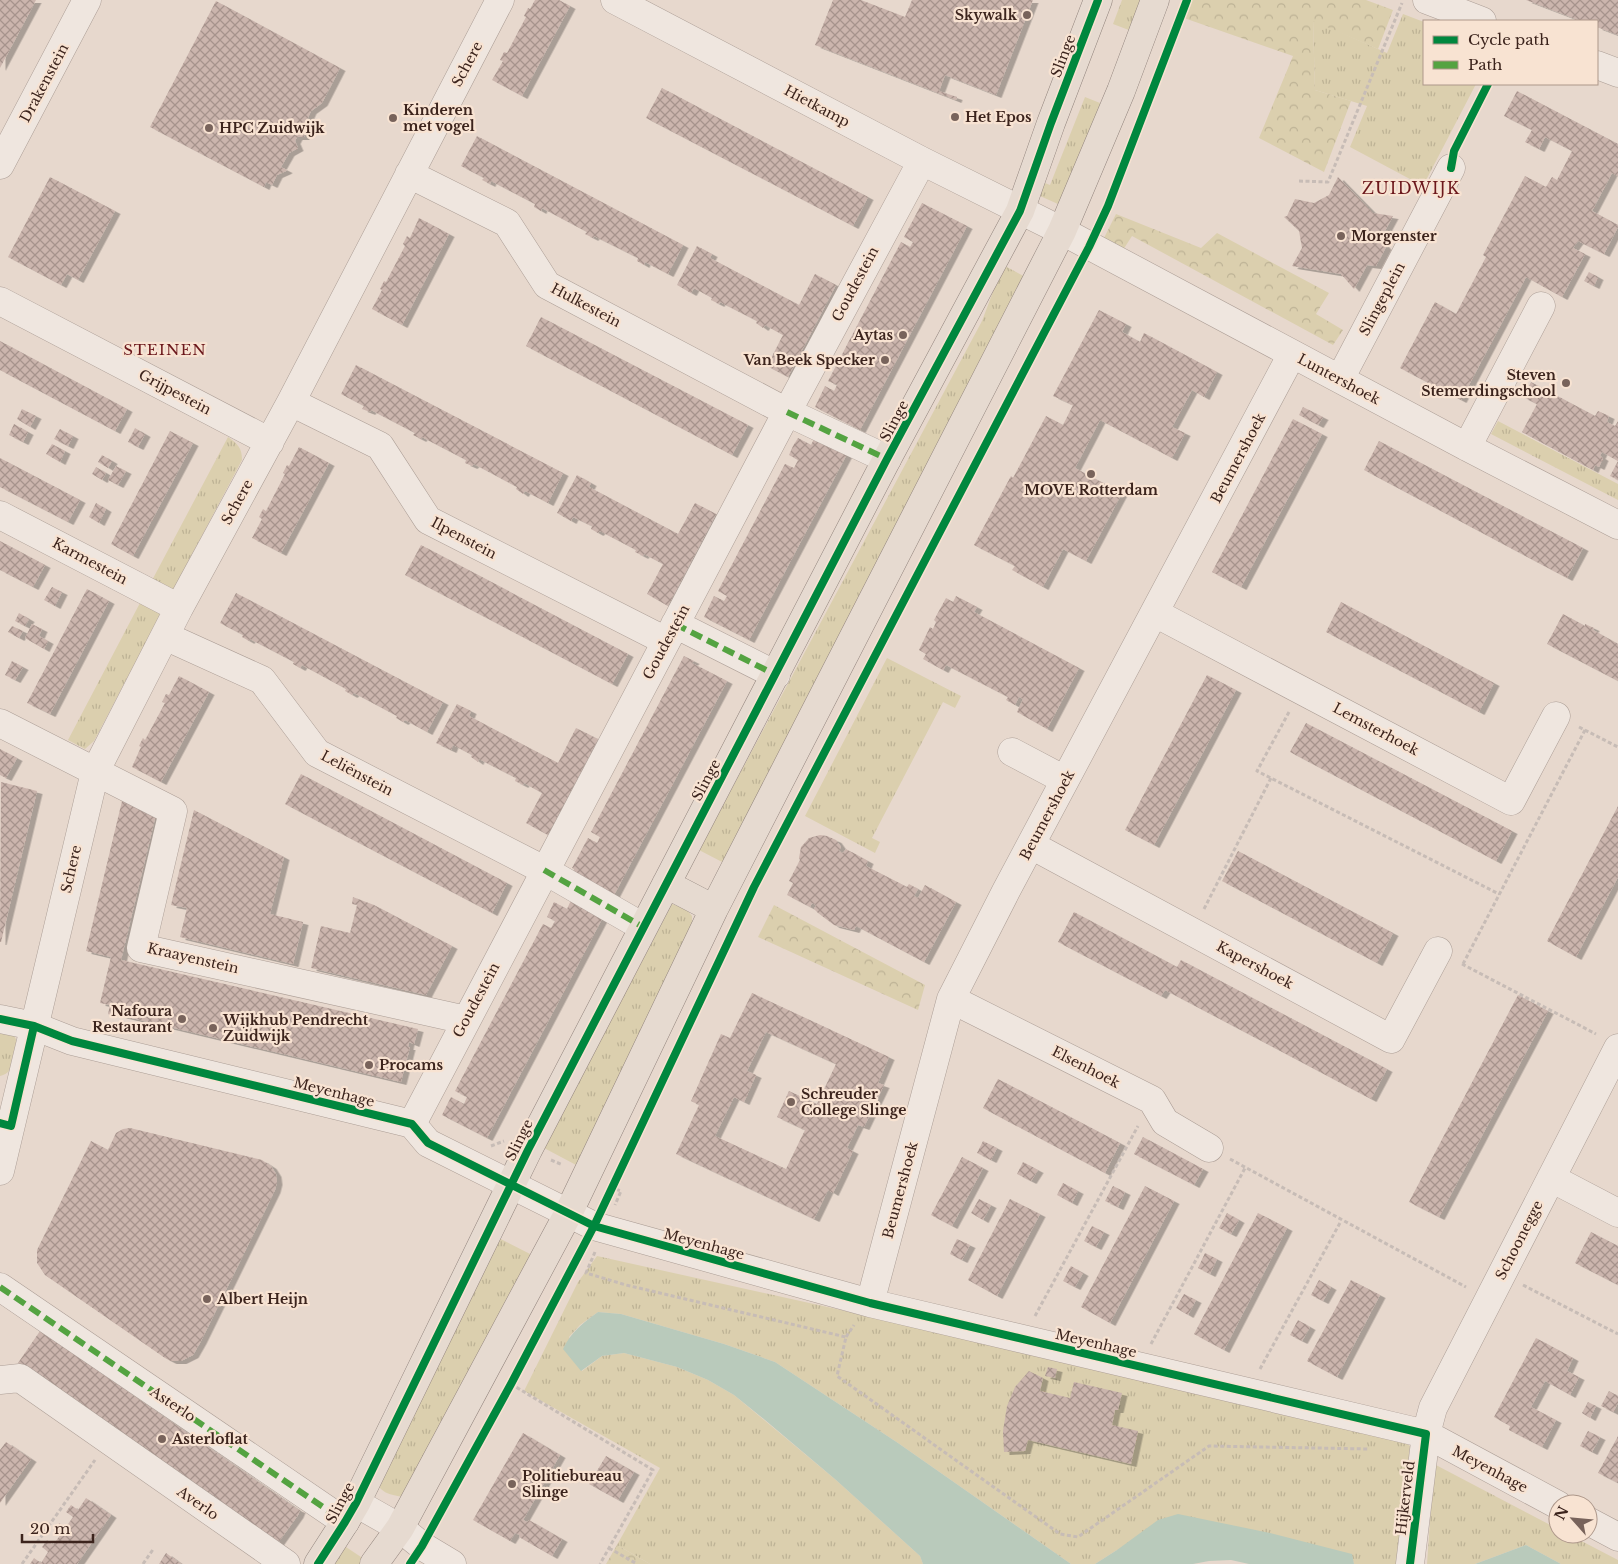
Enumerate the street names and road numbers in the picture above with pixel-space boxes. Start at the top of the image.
street label: Slinge [1047,32,1079,80]
street label: Schere [448,38,486,90]
street label: Drakenstein [16,40,72,125]
street label: Hietkamp [781,81,853,131]
street label: Goudestein [828,243,882,325]
street label: Slingeplein [1355,259,1409,339]
street label: Hulkestein [548,279,624,331]
street label: Luntershoek [1295,350,1384,408]
street label: Grijpestein [136,365,215,419]
street label: Slinge [876,397,912,445]
street label: Beumershoek [1207,409,1270,506]
street label: Schere [217,476,257,528]
street label: Ilpenstein [428,513,500,563]
street label: Karmestein [49,534,131,588]
street label: Goudestein [639,601,693,683]
street label: Lemsterhoek [1330,699,1422,759]
street label: Leliënstein [318,746,397,800]
street label: Slinge [688,756,724,804]
street label: Beumershoek [1016,766,1079,863]
street label: Schere [57,843,85,895]
street label: Kapershoek [1213,937,1297,993]
street label: Kraayenstein [146,939,241,977]
street label: Goudestein [449,959,503,1041]
street label: Elsenhoek [1049,1042,1123,1092]
street label: Meyenhage [292,1073,376,1111]
street label: Slinge [501,1116,537,1164]
street label: Beumershoek [878,1139,922,1240]
street label: Schoonegge [1491,1197,1547,1283]
street label: Meyenhage [662,1225,746,1263]
street label: Meyenhage [1054,1325,1138,1361]
street label: Asterlo [146,1382,199,1426]
street label: Meyenhage [1449,1442,1531,1496]
street label: Hijkerveld [1391,1459,1419,1536]
street label: Slinge [322,1479,358,1527]
street label: Averlo [173,1482,222,1524]

